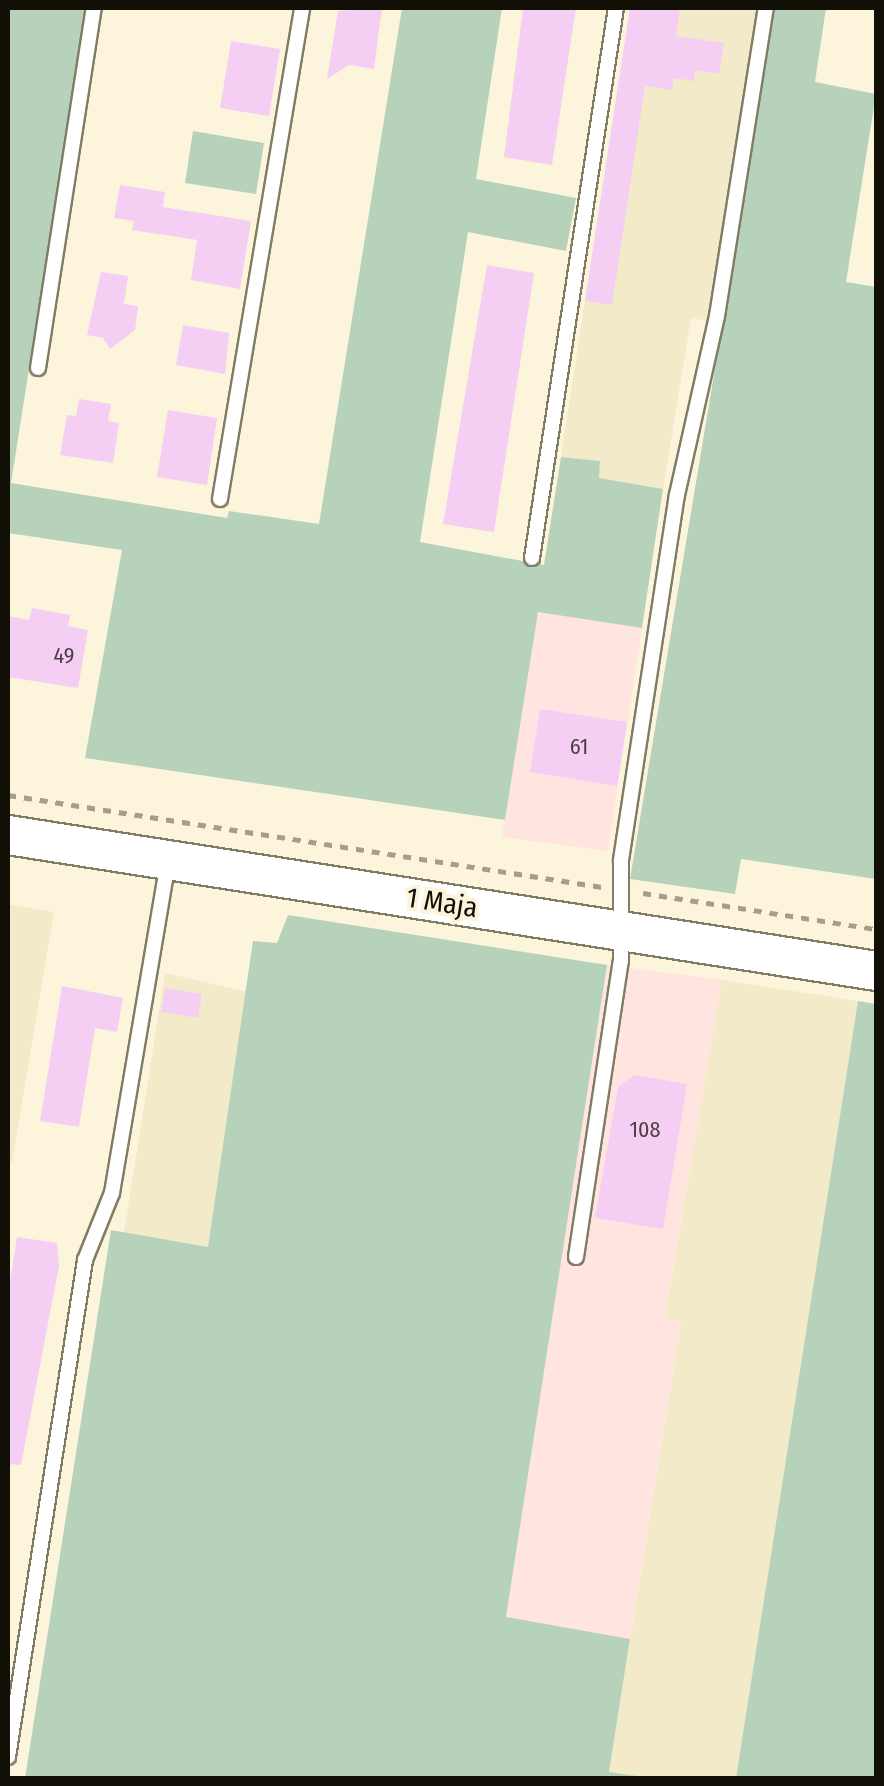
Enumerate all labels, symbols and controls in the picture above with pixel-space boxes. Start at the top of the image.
house number: 49 [54,643,74,669]
house number: 61 [570,734,588,760]
street label: 1 Maja [404,881,480,925]
house number: 108 [629,1117,661,1143]

